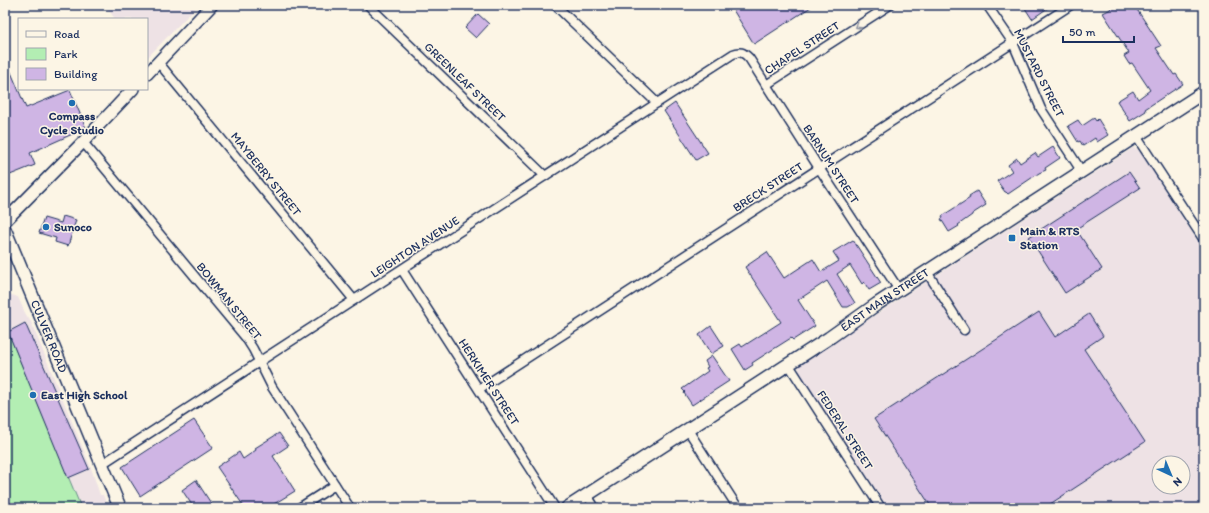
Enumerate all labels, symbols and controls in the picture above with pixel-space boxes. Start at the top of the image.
legend [18,18,148,90]
street label: CHAPEL STREET [762,18,842,78]
scale bar [1063,18,1134,44]
one-way arrow [855,21,862,29]
text: 50 m [1069,25,1095,39]
text: Road [54,27,80,41]
street label: MUSTARD STREET [1011,27,1067,120]
street label: GREENLEAF STREET [421,40,509,125]
text: Park [54,47,78,61]
text: Building [54,67,98,81]
marker: Compass Cycle Studio [67,98,77,108]
place label: Compass Cycle Studio [40,109,104,138]
street label: BARNUM STREET [800,122,862,207]
street label: MAYBERRY STREET [228,129,304,219]
street label: BRECK STREET [730,159,806,215]
street label: LEIGHTON AVENUE [368,213,462,281]
place label: Sunoco [54,220,92,234]
marker: Sunoco [41,222,51,232]
place label: Main & RTS Station [1020,224,1080,252]
marker: Main & RTS Station [1007,233,1017,243]
street label: BOWMAN STREET [194,260,265,343]
street label: EAST MAIN STREET [838,265,932,335]
street label: CULVER ROAD [28,298,70,375]
street label: HERKIMER STREET [456,336,522,428]
place label: East High School [41,388,128,403]
street label: FEDERAL STREET [814,388,876,472]
marker: East High School [28,390,38,400]
north arrow [1151,455,1191,495]
text: N [1170,475,1185,489]

